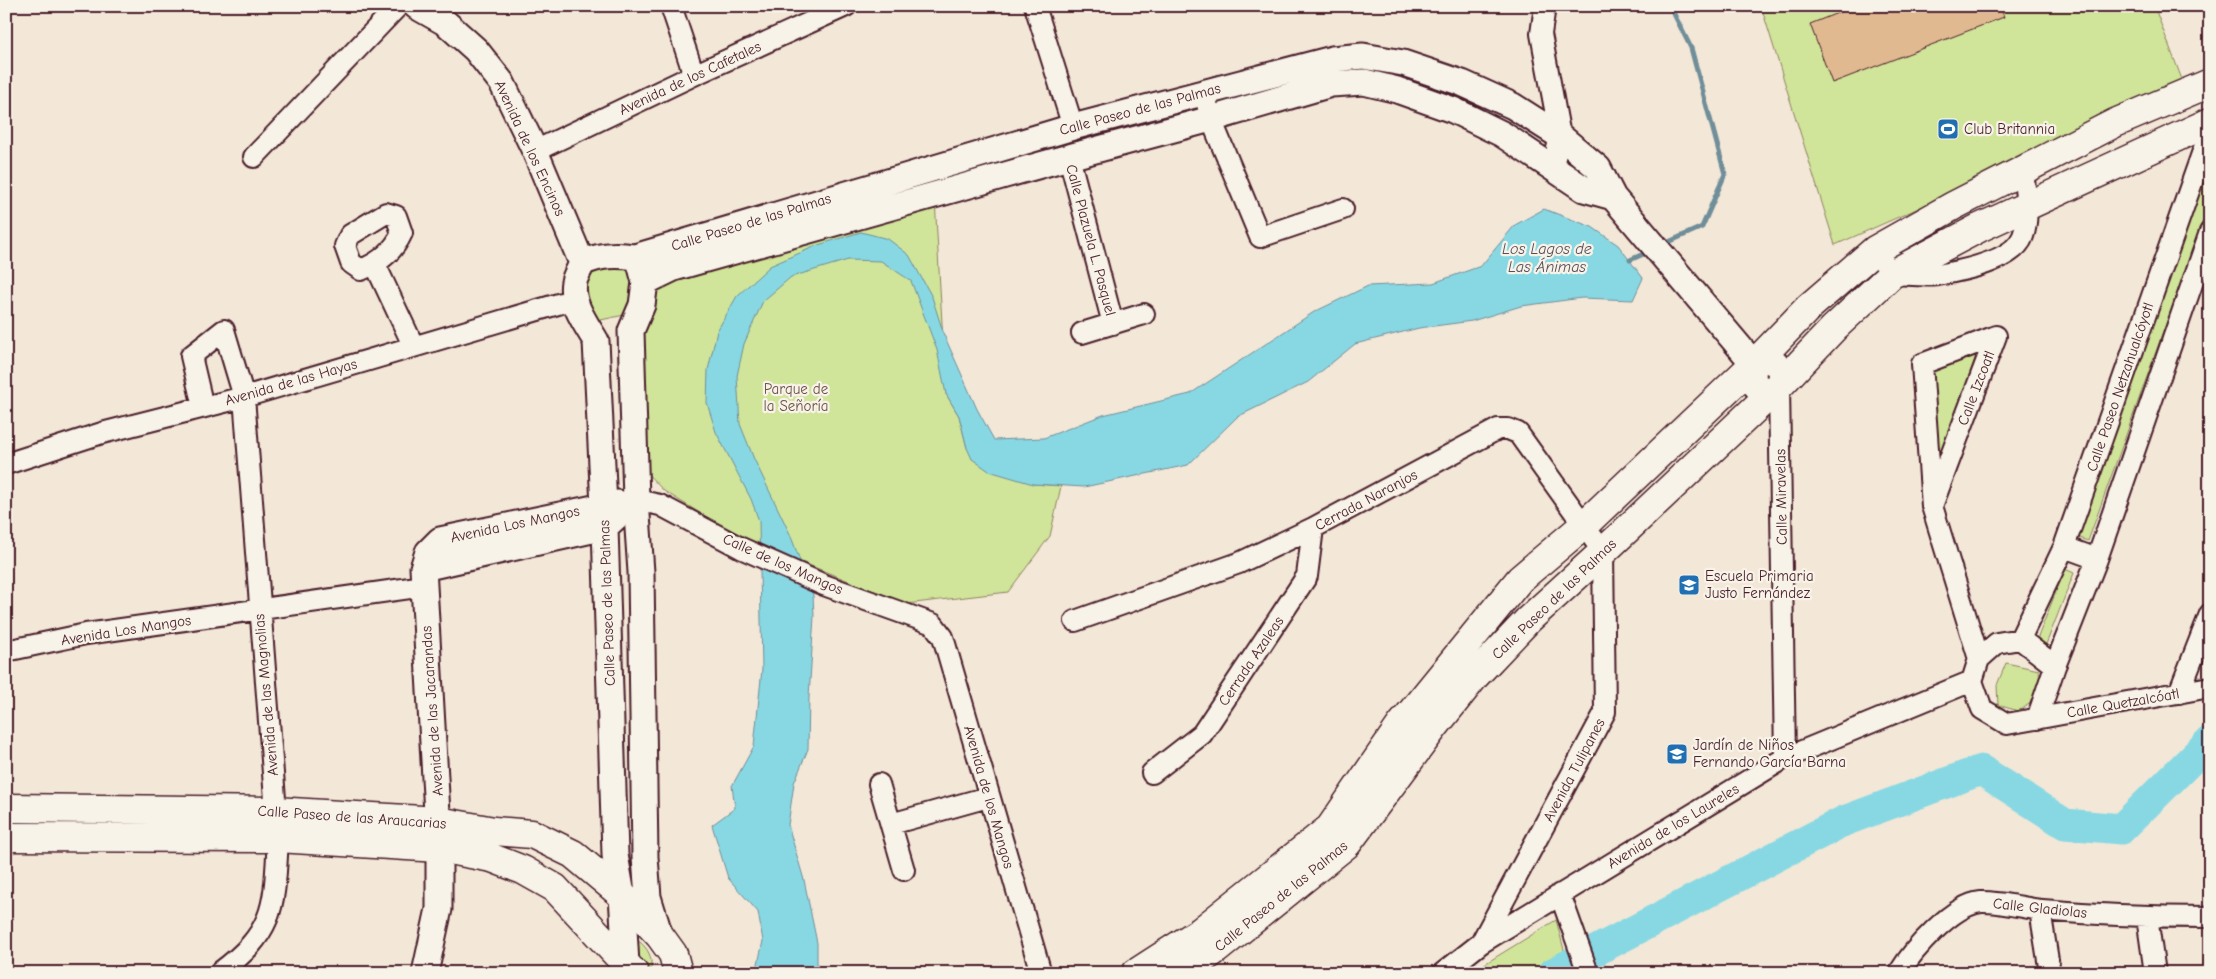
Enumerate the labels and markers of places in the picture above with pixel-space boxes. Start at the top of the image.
sports icon: Club Britannia [1936,117,1960,141]
place label: Club Britannia [1964,120,2055,138]
place label: Escuela Primaria Justo Fernández [1705,567,1814,602]
school or university icon: Escuela Primaria Justo Fernández [1677,573,1701,597]
place label: Jardín de Niños Fernando García Barna [1693,736,1846,771]
school or university icon: Jardín de Niños Fernando García Barna [1665,742,1689,766]

